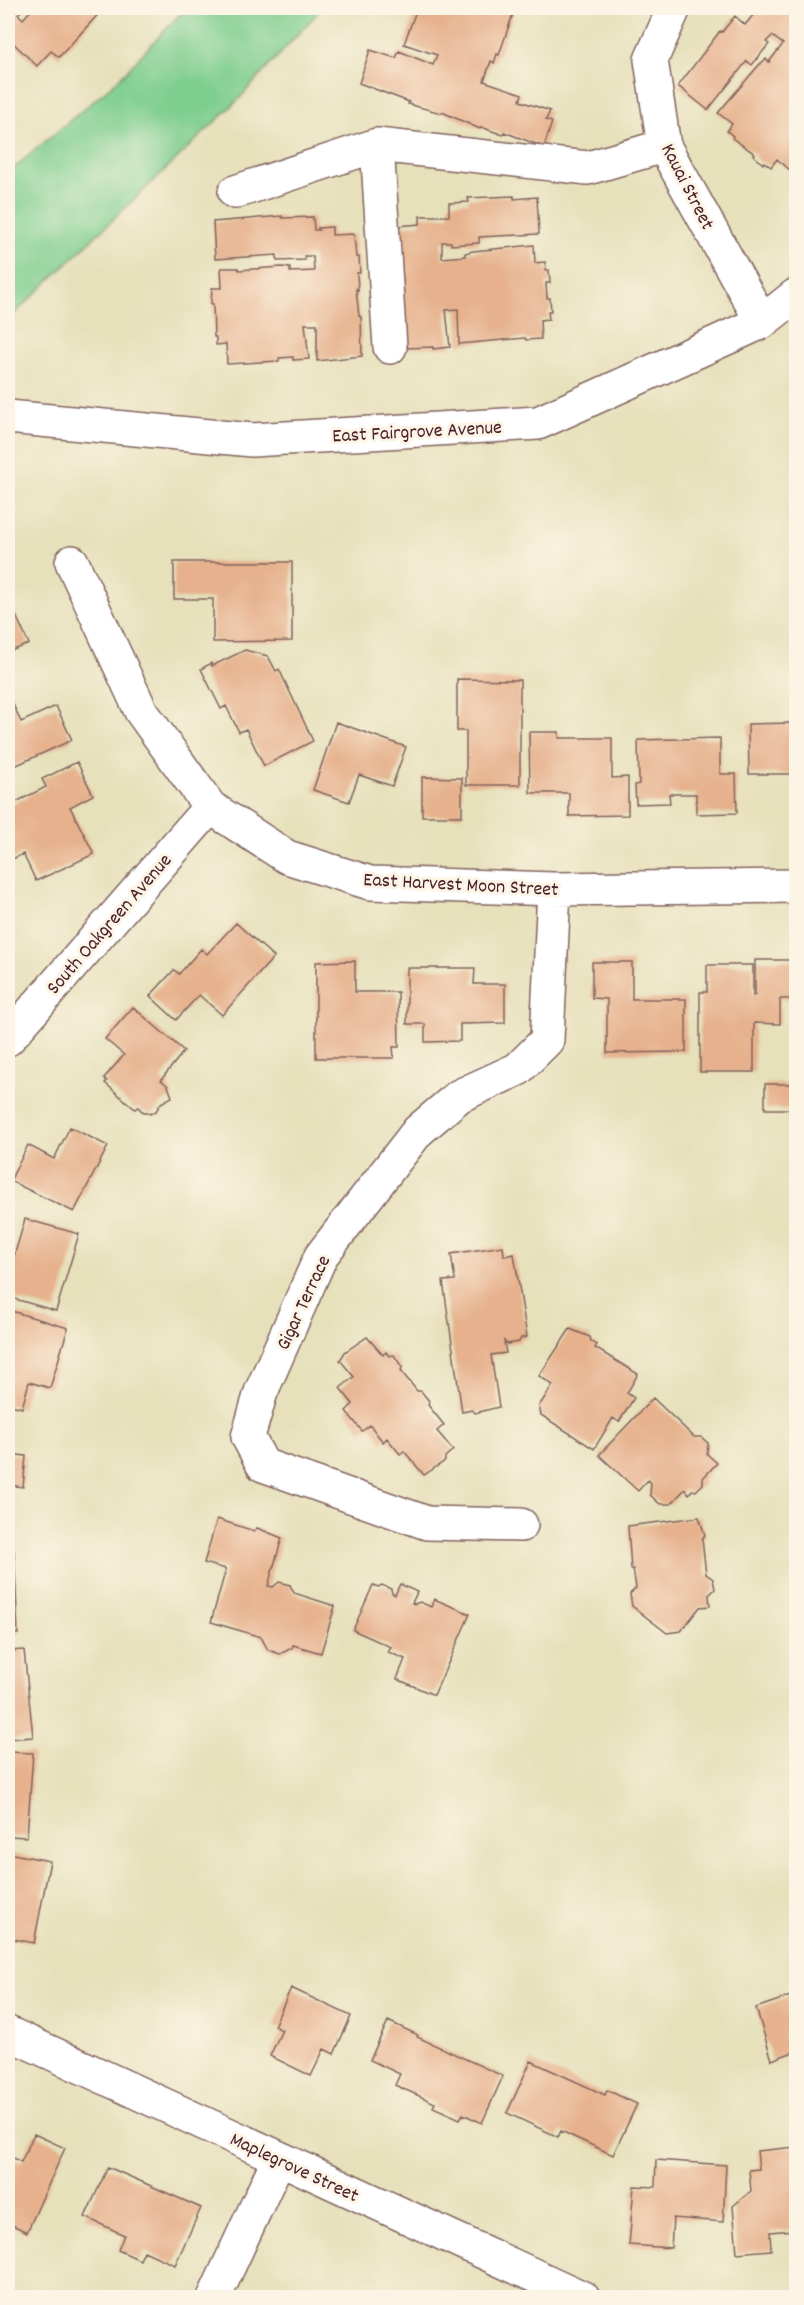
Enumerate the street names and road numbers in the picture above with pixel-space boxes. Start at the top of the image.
street label: Kauai Street [653,139,720,235]
street label: East Fairgrove Avenue [332,415,503,451]
street label: South Oakgreen Avenue [41,848,180,1002]
street label: East Harvest Moon Street [363,867,559,905]
street label: Gigar Terrace [271,1251,339,1355]
street label: Maplegrove Street [225,2127,363,2211]

